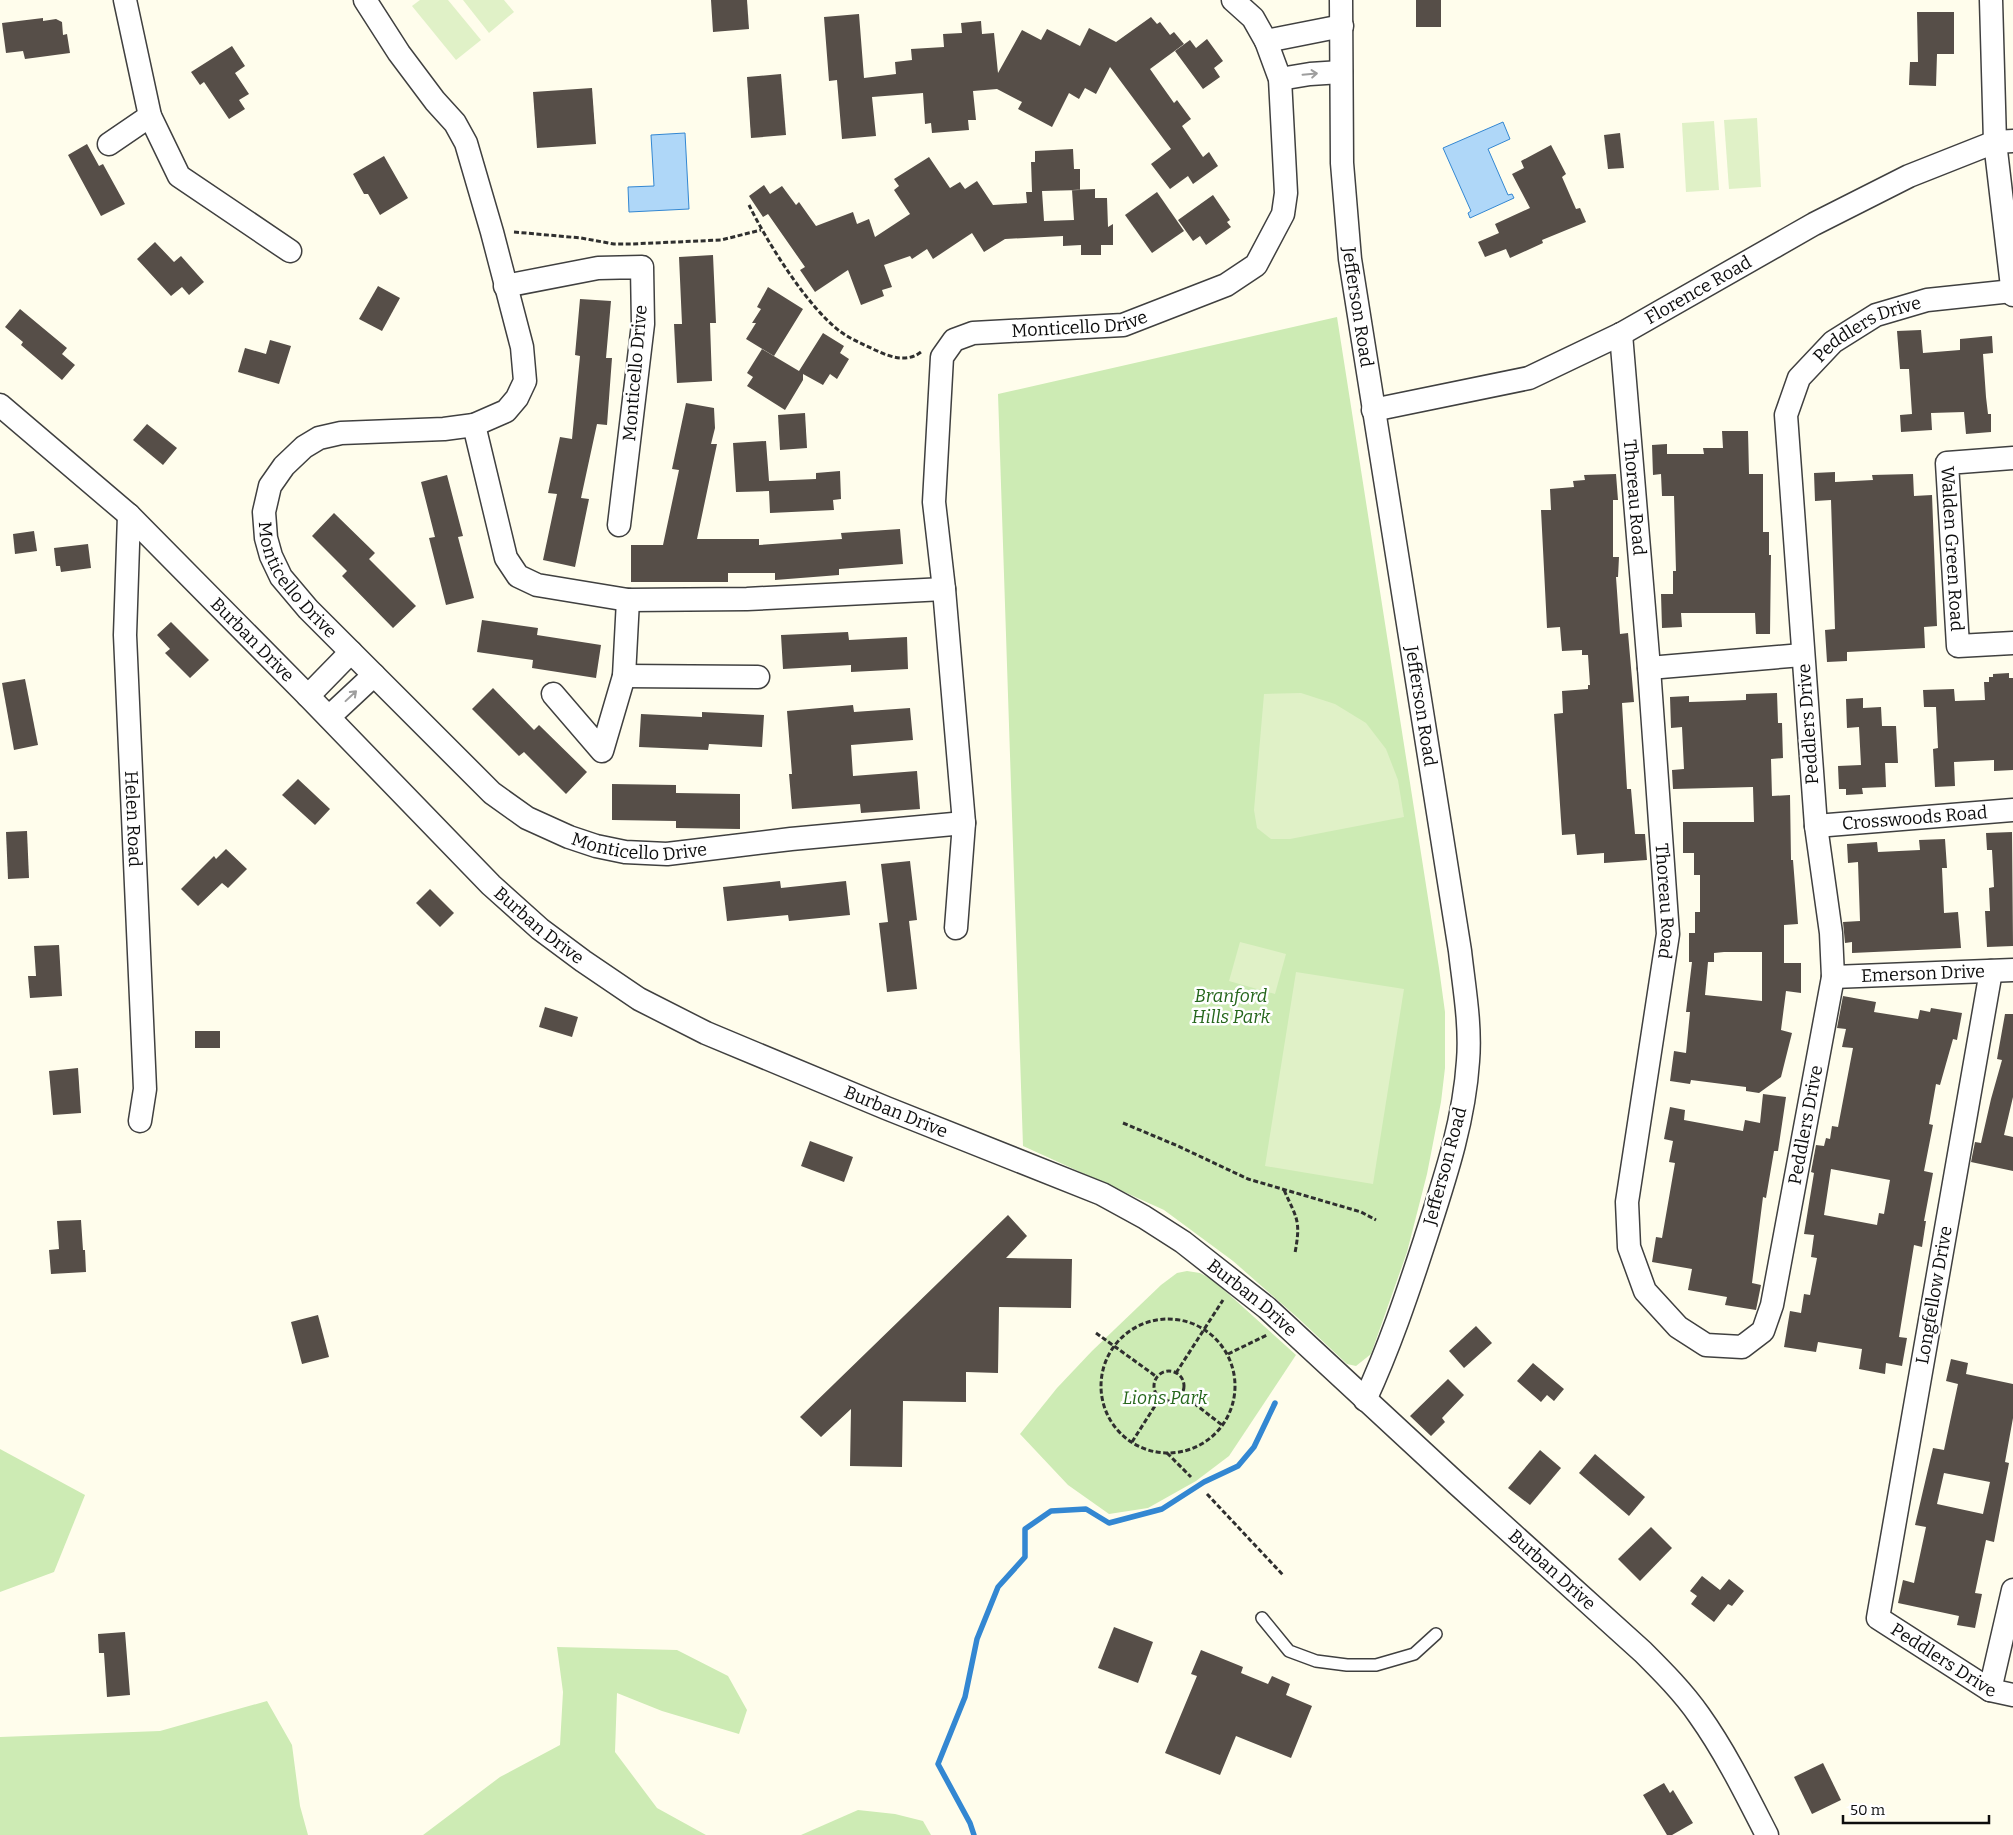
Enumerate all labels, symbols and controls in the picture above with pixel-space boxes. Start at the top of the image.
one-way arrow [1302,69,1318,79]
street label: Jefferson Road [1338,245,1378,369]
street label: Florence Road [1641,251,1756,329]
street label: Peddlers Drive [1809,291,1924,367]
street label: Monticello Drive [618,304,652,442]
street label: Monticello Drive [1011,306,1151,342]
street label: Thoreau Road [1619,439,1651,557]
street label: Walden Green Road [1936,465,1968,632]
street label: Monticello Drive [254,521,342,643]
street label: Burban Drive [206,593,299,687]
street label: Jefferson Road [1400,643,1442,768]
street label: Peddlers Drive [1793,663,1823,785]
one-way arrow [345,690,358,702]
street label: Helen Road [120,770,146,868]
street label: Crosswoods Road [1841,801,1989,835]
street label: Monticello Drive [569,828,708,865]
street label: Thoreau Road [1651,842,1679,961]
street label: Burban Drive [490,882,588,969]
street label: Emerson Drive [1860,960,1985,987]
park label: Branford Hills Park [1192,985,1270,1028]
street label: Peddlers Drive [1784,1063,1827,1187]
street label: Burban Drive [841,1081,951,1142]
street label: Jefferson Road [1418,1104,1471,1228]
street label: Longfellow Drive [1911,1224,1957,1366]
street label: Burban Drive [1203,1254,1302,1341]
park label: Lions Park [1123,1387,1208,1409]
street label: Burban Drive [1504,1525,1600,1615]
street label: Peddlers Drive [1887,1618,1998,1702]
scale bar [1843,1792,1989,1824]
text: 50 m [1850,1801,1886,1819]

